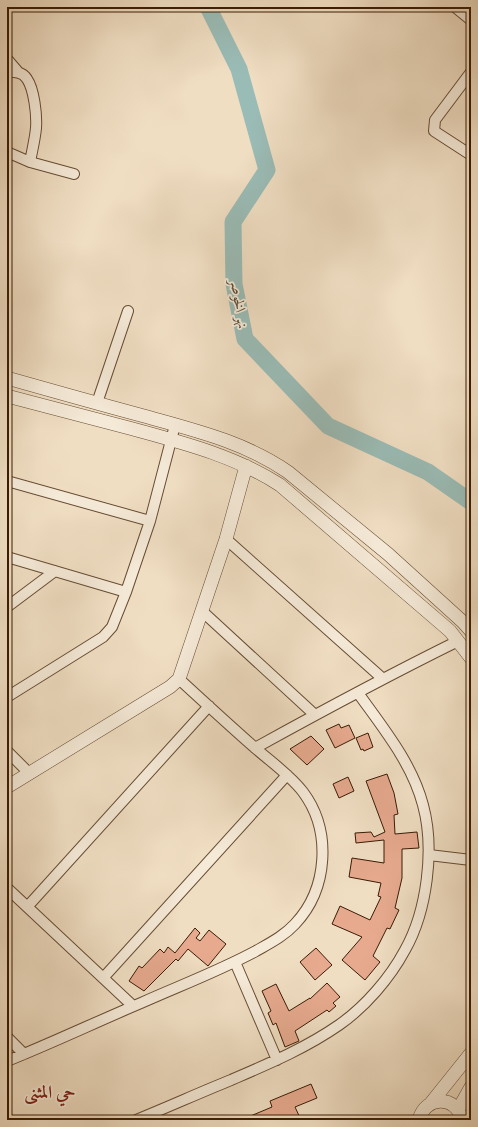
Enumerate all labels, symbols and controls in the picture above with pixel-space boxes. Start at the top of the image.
water label: نهر الخوصر [226,277,252,330]
district label: حي المثنى [24,1082,76,1107]

